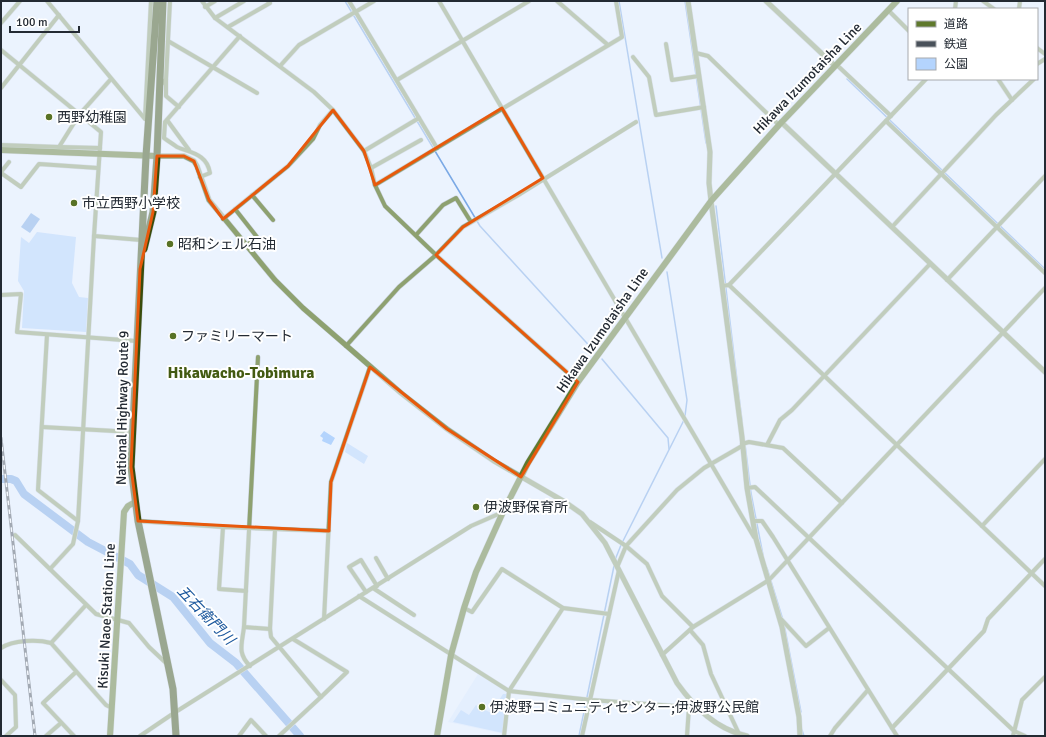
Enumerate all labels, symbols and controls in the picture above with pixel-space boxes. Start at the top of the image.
scale bar [10,8,79,34]
legend [908,8,1038,80]
text: 100 m [16,15,48,30]
text: 道路 [944,17,968,32]
street label: Hikawa Izumotaisha Line [750,19,865,138]
text: 鉄道 [944,37,968,52]
text: 公園 [944,57,968,72]
place label: 西野幼稚園 [57,109,127,126]
marker: 西野幼稚園 [44,112,54,122]
place label: 市立西野小学校 [82,195,180,212]
marker: 市立西野小学校 [69,198,79,208]
place label: 昭和シェル石油 [178,236,276,253]
marker: 昭和シェル石油 [165,239,175,249]
street label: Hikawa Izumotaisha Line [553,264,652,396]
place label: ファミリーマート [181,328,293,345]
street label: National Highway Route 9 [113,331,132,485]
marker: ファミリーマート [168,331,178,341]
district label: Hikawacho-Tobimura [168,363,314,383]
place label: 伊波野保育所 [484,499,568,516]
marker: 伊波野保育所 [471,502,481,512]
street label: Kisuki Naoe Station Line [94,543,119,689]
water label: 五右衛門川 [173,582,240,650]
place label: 伊波野コミュニティセンター;伊波野公民館 [490,699,759,716]
marker: 伊波野コミュニティセンター;伊波野公民館 [477,702,487,712]

